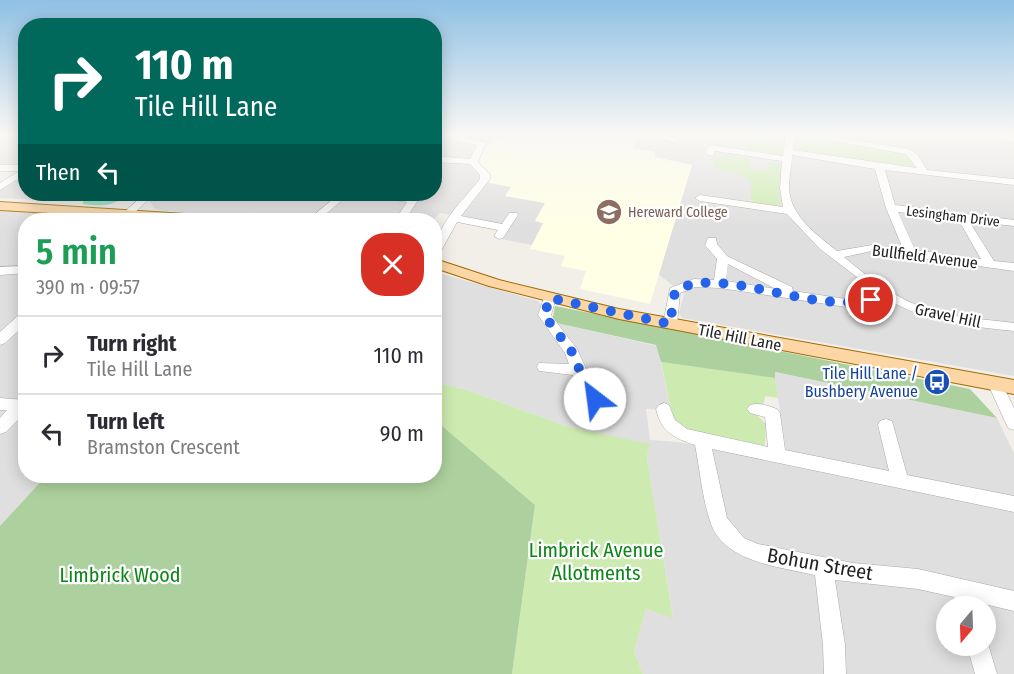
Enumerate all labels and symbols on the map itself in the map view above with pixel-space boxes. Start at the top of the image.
school or university icon: Hereward College [594,197,624,227]
street label: Lesingham Drive [905,202,1001,231]
place label: Hereward College [628,204,728,221]
street label: Bullfield Avenue [871,241,979,272]
pin [845,274,896,325]
street label: Gravel Hill [913,299,983,332]
street label: Tile Hill Lane [697,320,783,355]
place label: Tile Hill Lane / Bushbery Avenue [805,364,918,401]
position arrow [563,367,627,431]
bus stop icon: Tile Hill Lane / Bushbery Avenue [922,367,952,397]
park label: Limbrick Avenue Allotments [529,538,663,585]
street label: Bohun Street [765,543,875,585]
park label: Limbrick Wood [59,563,181,587]
north arrow [936,596,996,656]

